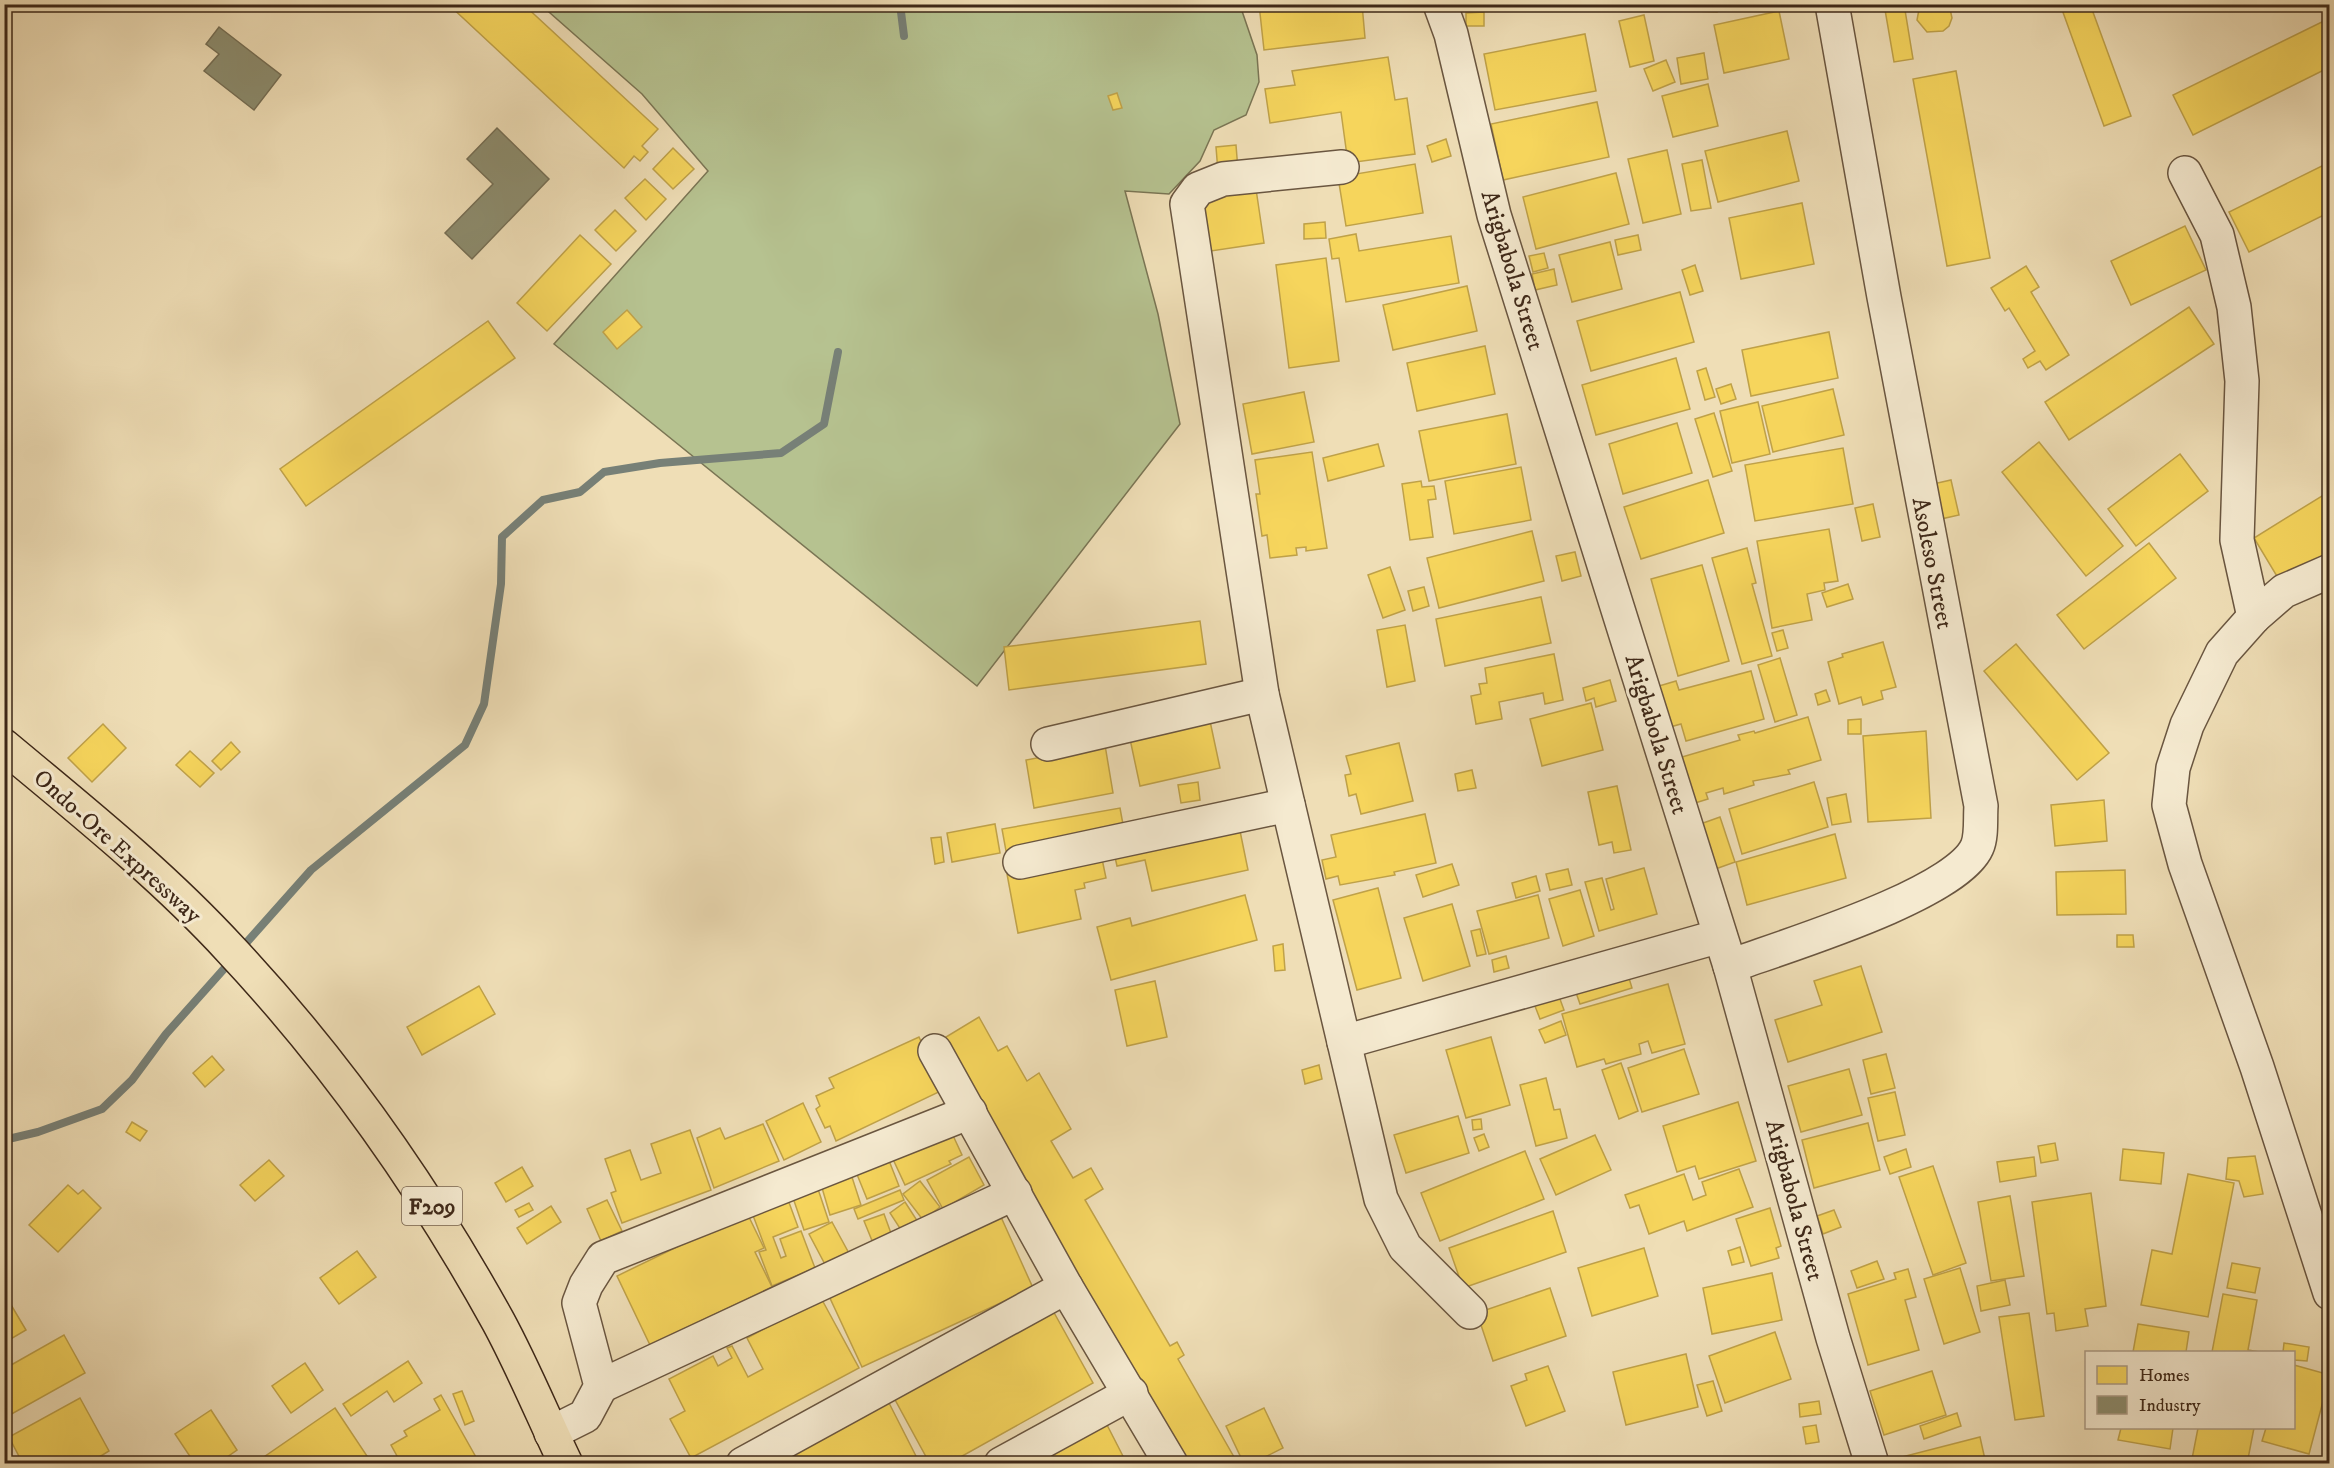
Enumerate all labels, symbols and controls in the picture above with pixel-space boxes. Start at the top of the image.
street label: Arigbabola Street [1473,187,1551,354]
street label: Asoleso Street [1905,495,1960,632]
street label: Arigbabola Street [1617,651,1695,818]
street label: Ondo-Ore Expressway [27,763,208,931]
street label: Arigbabola Street [1758,1116,1830,1284]
road number: F209 [402,1187,462,1225]
legend [2085,1351,2295,1429]
text: Homes [2139,1365,2190,1387]
text: Industry [2139,1395,2201,1417]

